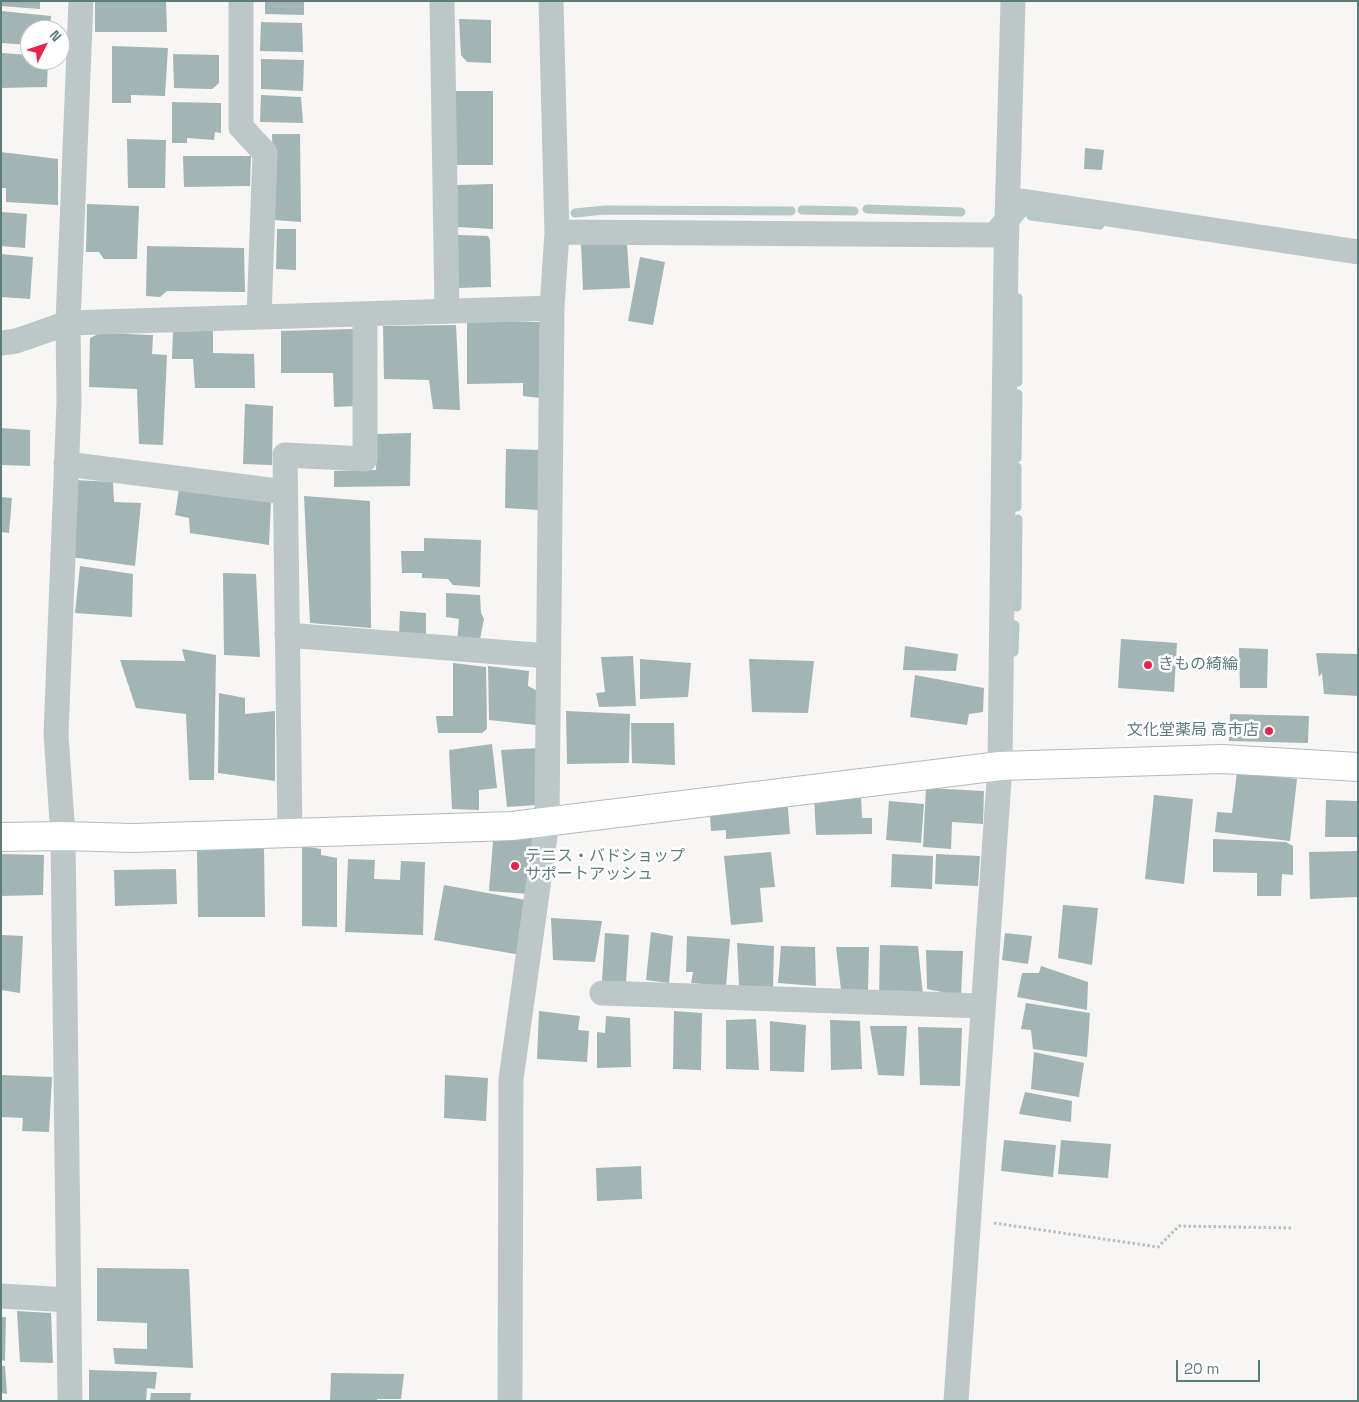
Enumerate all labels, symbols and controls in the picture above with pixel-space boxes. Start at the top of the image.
north arrow [20,20,70,70]
text: N [46,26,65,45]
place label: きもの綺綸 [1158,655,1238,675]
marker: きもの綺綸 [1142,659,1154,671]
place label: 文化堂薬局 高市店 [1127,721,1259,741]
marker: 文化堂薬局 高市店 [1263,725,1275,737]
place label: テニス・バドショップ サポートアッシュ [525,847,685,885]
marker: テニス・バドショップ サポートアッシュ [509,860,521,872]
scale bar [1179,1350,1263,1382]
text: 20 m [1184,1359,1219,1378]

